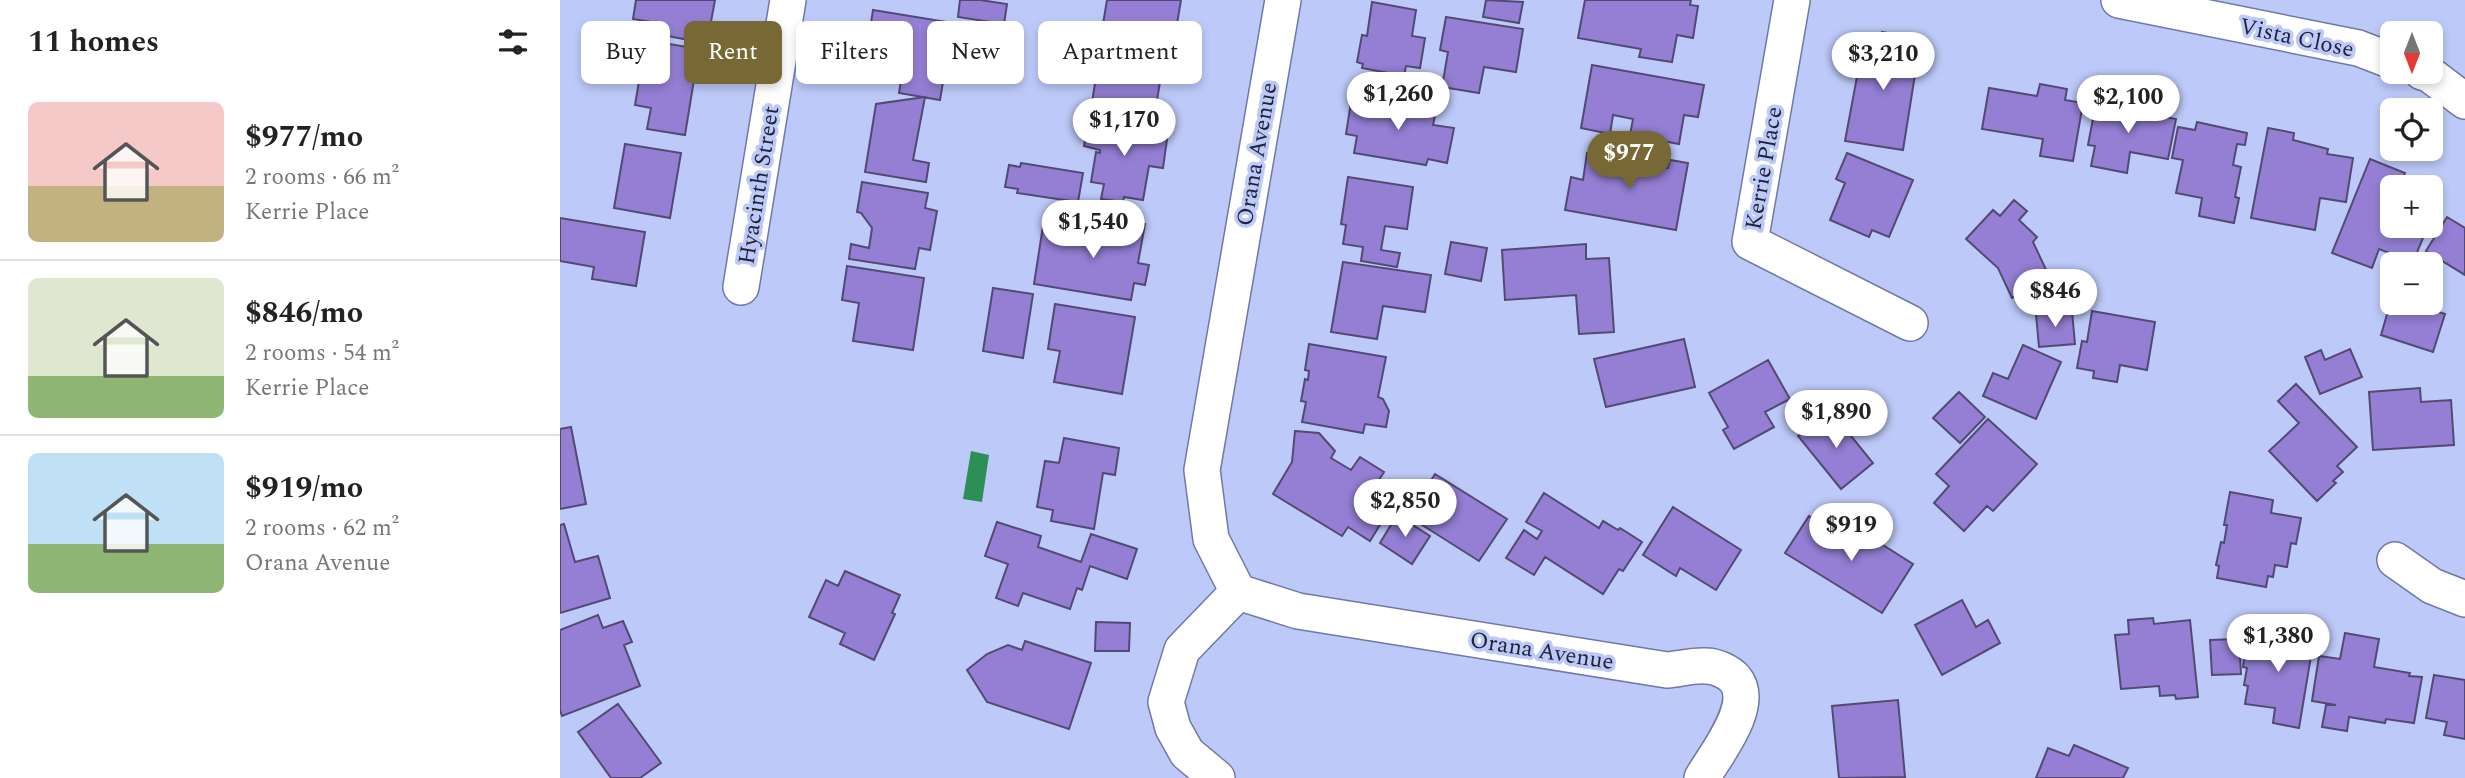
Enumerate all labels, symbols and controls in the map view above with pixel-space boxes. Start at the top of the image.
street label: Vista Close [2236,9,2357,68]
text: 11 homes [28,19,159,65]
chip: Buy [581,21,670,84]
chip: Rent [684,21,782,84]
chip: Filters [796,21,913,84]
chip: New [927,21,1024,84]
chip: Apartment [1038,21,1202,84]
north arrow [2380,21,2443,84]
map controls [2380,21,2443,315]
icon: filters [494,23,532,61]
pin: $3,210 [1826,32,1940,92]
text: $3,210 [1848,37,1918,72]
pin: $1,260 [1341,72,1455,132]
pin: $2,100 [2071,76,2185,135]
text: $1,260 [1363,77,1433,112]
street label: Orana Avenue [1228,80,1287,229]
text: $2,100 [2093,80,2163,115]
button: locate [2380,98,2443,161]
pin: $1,170 [1067,99,1181,158]
street label: Hyacinth Street [730,103,789,267]
text: $1,170 [1089,103,1159,138]
street label: Kerrie Place [1736,104,1793,233]
text: $977/mo [245,114,363,160]
icon: home [84,130,168,214]
pin: $977 [1588,132,1670,191]
text: $977 [1603,136,1655,171]
text: 2 rooms · 66 m² [245,160,399,195]
button: + [2380,175,2443,238]
text: Kerrie Place [245,195,369,230]
pin: $1,540 [1036,201,1150,260]
text: $1,540 [1058,205,1128,240]
button: − [2380,252,2443,315]
pin: $846 [2014,270,2096,329]
text: $846 [2029,274,2081,309]
text: $846/mo [245,290,363,336]
icon: home [84,306,168,390]
text: 2 rooms · 54 m² [245,336,399,371]
text: Kerrie Place [245,371,369,406]
pin: $1,890 [1779,391,1893,450]
text: $1,890 [1801,395,1871,430]
text: $919/mo [245,465,363,511]
pin: $2,850 [1348,480,1462,539]
icon: home [84,481,168,565]
text: $2,850 [1370,484,1440,519]
pin: $919 [1810,504,1892,563]
text: $919 [1825,508,1877,543]
text: 2 rooms · 62 m² [245,511,399,546]
text: Orana Avenue [245,546,390,581]
pin: $1,380 [2221,614,2335,674]
text: $1,380 [2243,619,2313,654]
street label: Orana Avenue [1467,623,1616,680]

